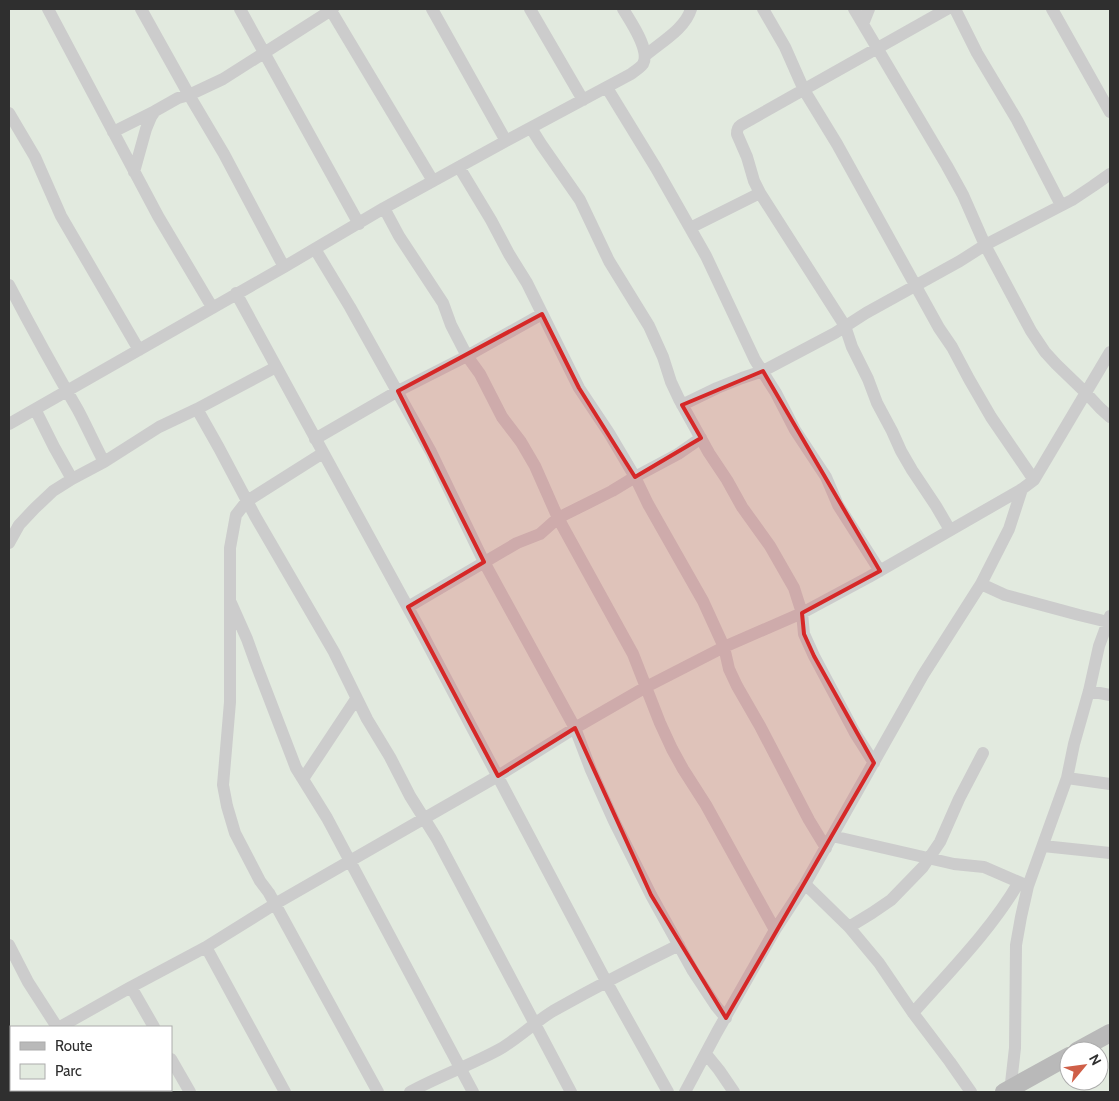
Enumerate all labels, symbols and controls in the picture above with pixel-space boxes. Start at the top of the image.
legend [10,1026,172,1091]
text: Route [55,1037,93,1055]
north arrow [1059,1041,1109,1091]
text: N [1085,1051,1106,1068]
text: Parc [55,1062,82,1080]

